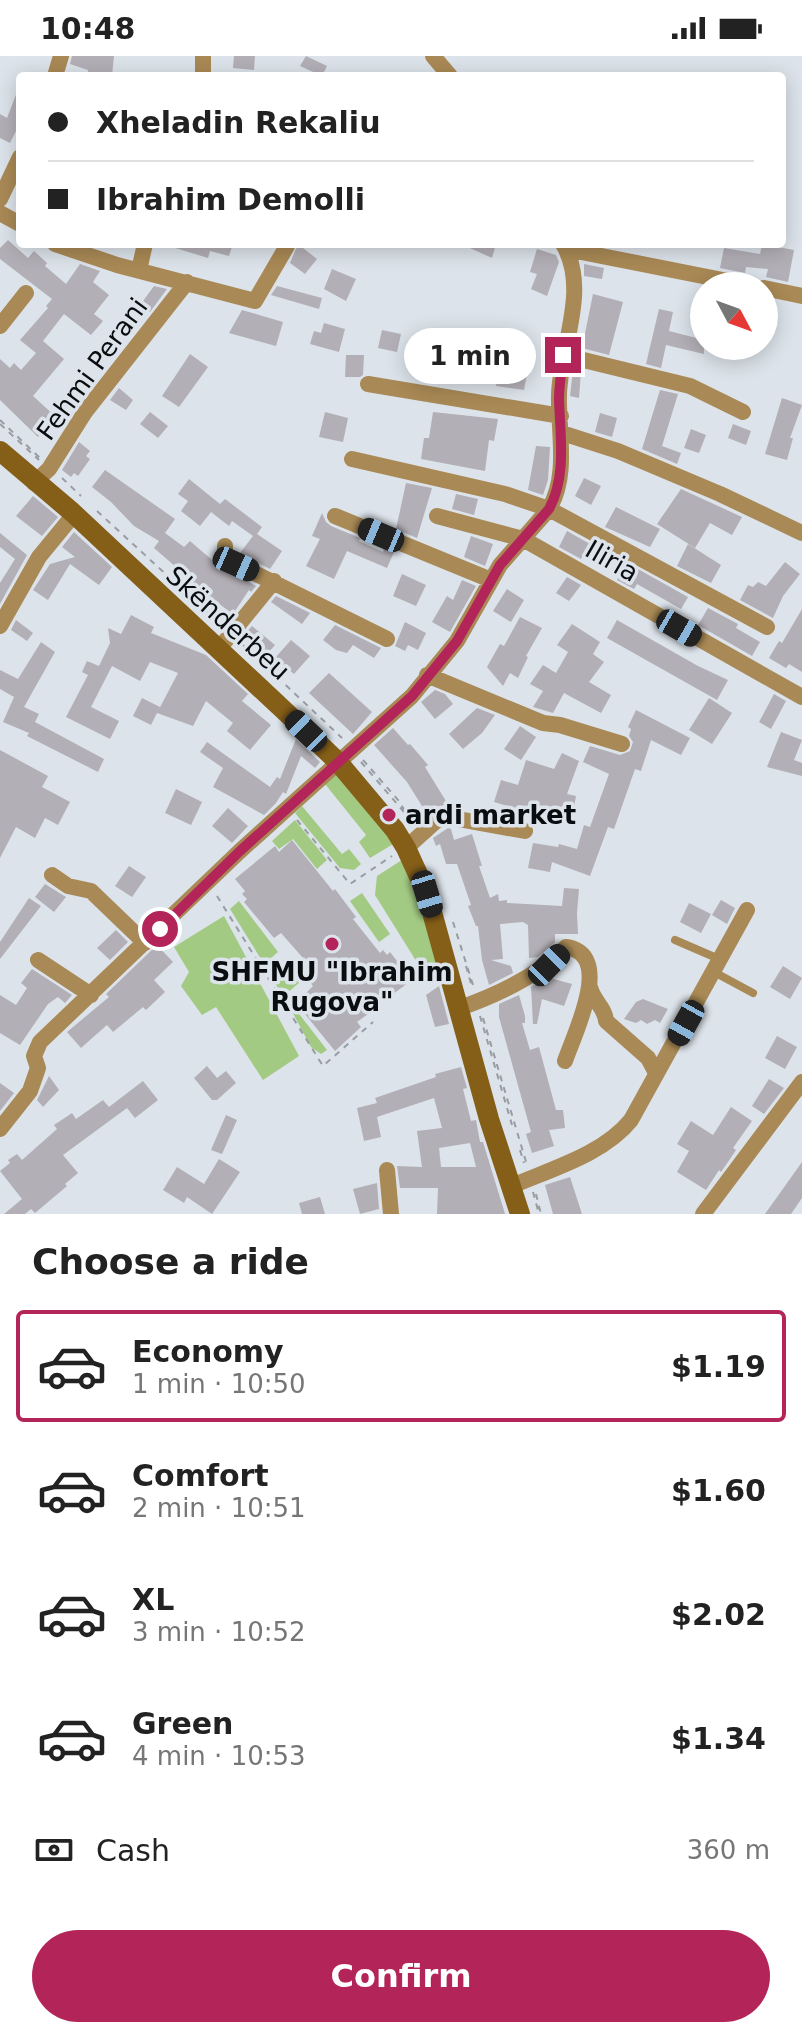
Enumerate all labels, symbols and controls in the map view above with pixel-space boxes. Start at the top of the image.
text: 10:48 [40,11,136,46]
text: Xheladin Rekaliu [96,105,381,140]
text: Ibrahim Demolli [96,182,365,217]
north arrow [690,272,778,360]
map controls [690,272,778,360]
street label: Fehmi Perani [31,292,153,446]
callout: 1 min [403,327,535,383]
route end [545,337,581,373]
text: 1 min [429,341,511,371]
car [354,515,408,555]
street label: Iliria [580,534,644,588]
car [209,543,263,585]
street label: Skënderbeu [160,560,296,686]
car [652,606,706,650]
car [280,706,332,756]
place label: ardi market [405,800,576,830]
marker: ardi market [380,806,398,824]
car [409,868,445,920]
route start [142,911,178,947]
marker: SHFMU "Ibrahim Rugova" [323,935,341,953]
car [524,940,574,990]
place label: SHFMU "Ibrahim Rugova" [212,957,453,1017]
car [664,996,708,1050]
text: Choose a ride [32,1241,309,1282]
icon: car [36,1330,108,1402]
text: Economy [132,1334,284,1369]
text: $1.19 [671,1349,766,1384]
text: 1 min · 10:50 [132,1369,306,1399]
icon: car [36,1454,108,1526]
text: Comfort [132,1458,269,1493]
text: $1.60 [671,1473,766,1508]
text: 2 min · 10:51 [132,1493,306,1523]
icon: car [36,1578,108,1650]
text: XL [132,1582,174,1617]
text: $2.02 [671,1597,766,1632]
text: 3 min · 10:52 [132,1617,306,1647]
icon: car [36,1702,108,1774]
text: Green [132,1706,233,1741]
text: $1.34 [671,1721,766,1756]
text: 4 min · 10:53 [132,1741,306,1771]
icon: cash [32,1828,76,1872]
text: Cash [96,1833,170,1868]
text: 360 m [687,1835,770,1865]
button: Confirm [32,1930,770,2022]

